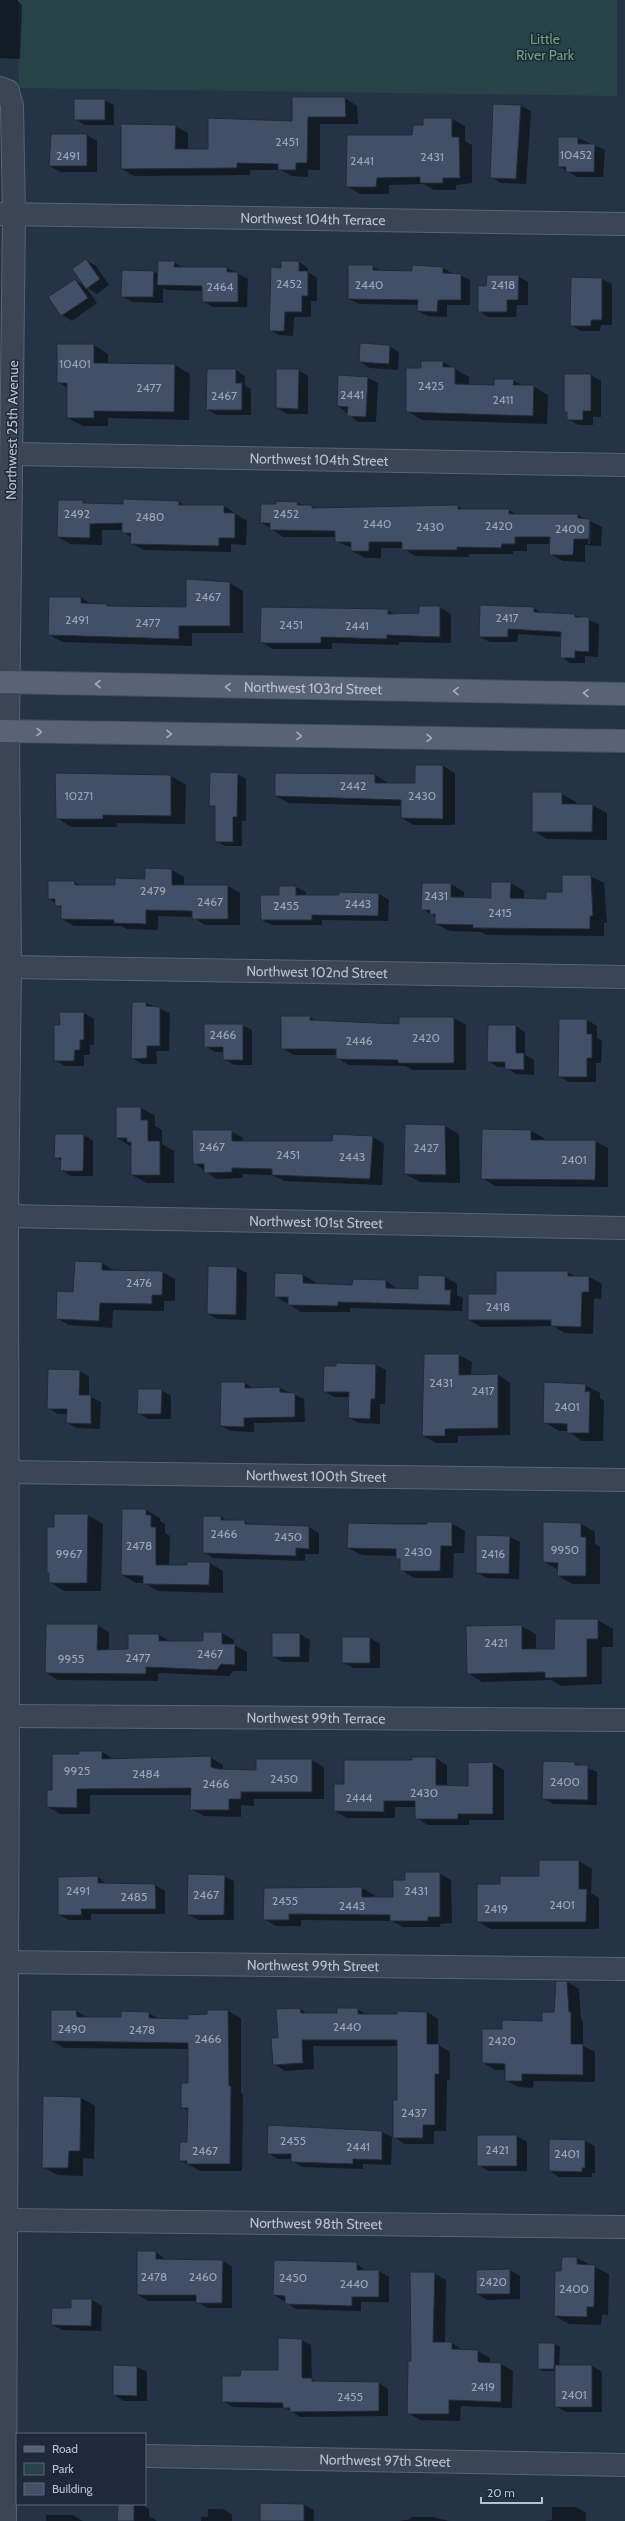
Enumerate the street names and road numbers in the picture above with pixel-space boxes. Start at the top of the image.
street label: Northwest 104th Terrace [240,209,386,229]
street label: Northwest 25th Avenue [2,360,22,500]
street label: Northwest 104th Street [249,449,389,470]
street label: Northwest 103rd Street [244,678,382,698]
street label: Northwest 102nd Street [246,962,388,982]
street label: Northwest 101st Street [249,1212,383,1232]
street label: Northwest 100th Street [246,1466,387,1486]
street label: Northwest 99th Terrace [247,1709,385,1727]
street label: Northwest 99th Street [247,1956,380,1975]
street label: Northwest 98th Street [249,2214,383,2233]
street label: Northwest 97th Street [319,2450,451,2471]

